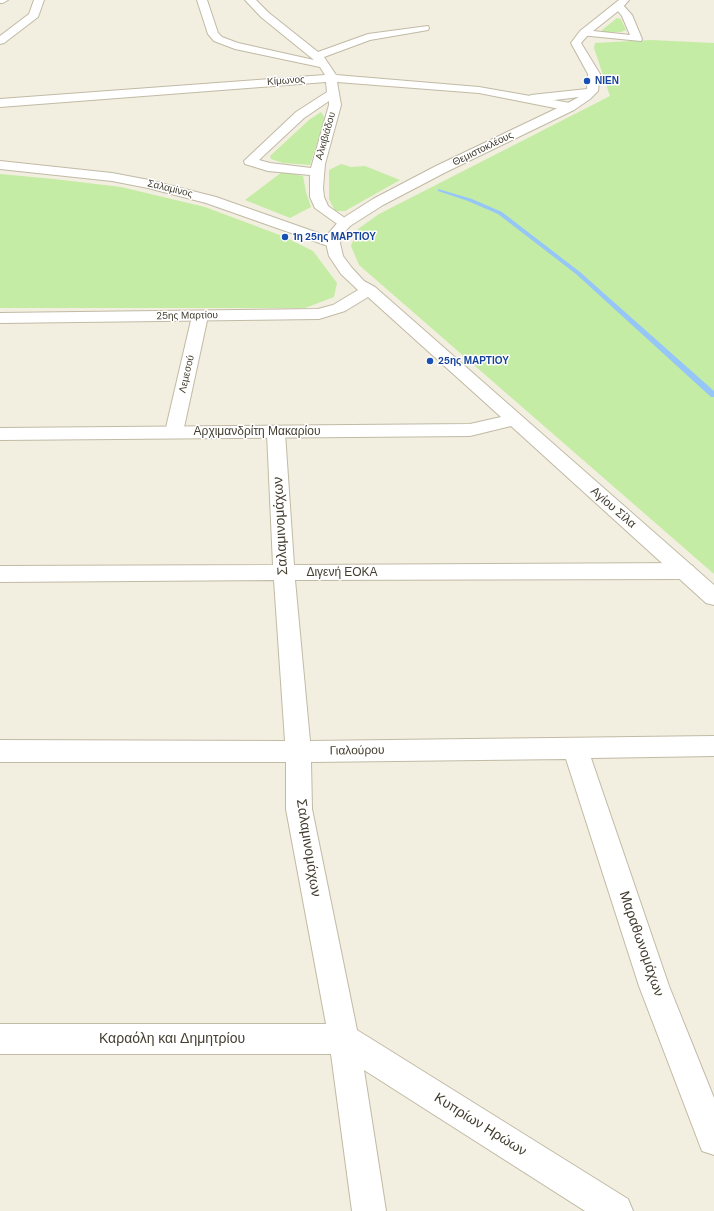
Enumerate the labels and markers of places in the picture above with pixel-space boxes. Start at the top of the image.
place label: ΝΙΕΝ [595,75,619,87]
marker: ΝΙΕΝ [582,76,592,86]
place label: 1η 25ης ΜΑΡΤΙΟΥ [293,231,376,243]
marker: 1η 25ης ΜΑΡΤΙΟΥ [280,232,290,242]
place label: 25ης ΜΑΡΤΙΟΥ [438,355,509,367]
marker: 25ης ΜΑΡΤΙΟΥ [425,356,435,366]

